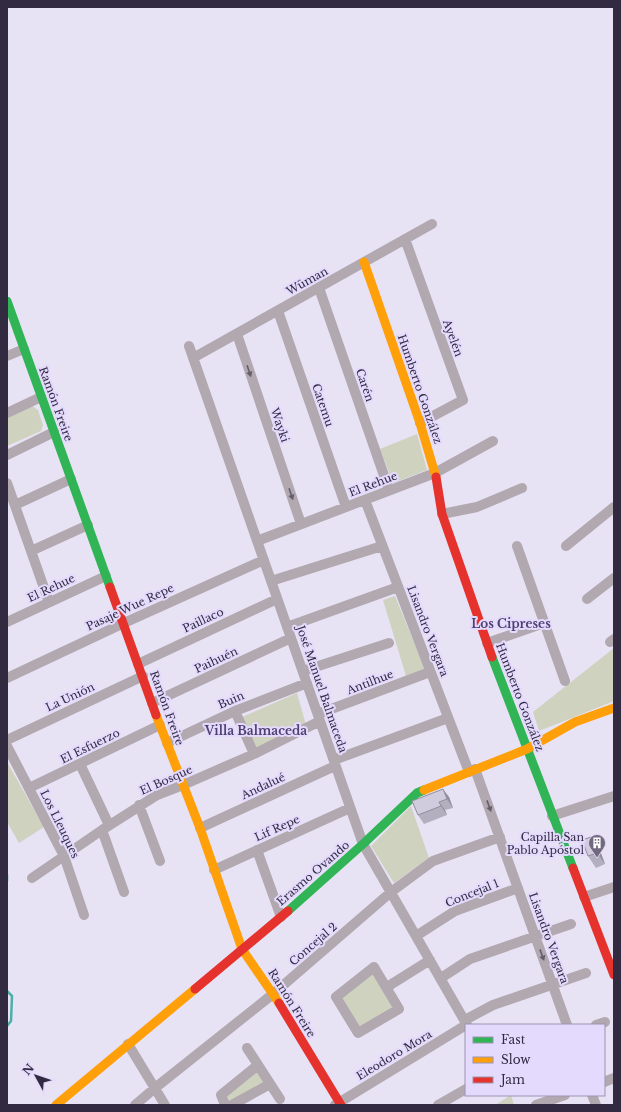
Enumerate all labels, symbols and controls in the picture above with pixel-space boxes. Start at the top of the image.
street label: Wüman [283,264,331,299]
street label: Ayelén [440,317,466,359]
street label: Humberto González [395,332,445,446]
street label: Ramón Freire [36,365,76,443]
one-way arrow [246,365,252,377]
street label: Carén [353,367,377,404]
street label: Catemu [309,382,337,429]
street label: Wayki [267,405,292,444]
street label: El Rehue [347,468,399,500]
one-way arrow [288,488,294,500]
street label: El Rehue [25,571,77,605]
street label: Pasaje Wue Repe [84,581,176,633]
street label: Lisandro Vergara [404,584,452,679]
street label: Paillaco [180,604,226,636]
district label: Los Cipreses [471,616,551,631]
street label: José Manuel Balmaceda [293,622,351,755]
street label: Humberto González [493,641,547,753]
street label: Paihuén [192,644,240,676]
street label: Antilhue [344,667,395,698]
street label: Ramón Freire [147,669,187,747]
street label: La Unión [43,679,97,714]
street label: Buin [216,688,247,712]
district label: Villa Balmaceda [204,723,307,738]
street label: El Esfuerzo [58,726,122,766]
street label: El Bosque [137,762,195,798]
street label: Andalué [238,770,287,803]
street label: Los Lleuques [37,787,83,861]
one-way arrow [486,800,492,812]
street label: Lif Repe [252,812,302,844]
place label: Capilla San Pablo Apóstol [507,830,584,857]
building icon: Capilla San Pablo Apóstol [587,833,607,858]
street label: Erasmo Ovando [274,838,352,908]
street label: Concejal 1 [443,876,501,910]
street label: Lisandro Vergara [526,890,572,986]
street label: Concejal 2 [286,919,340,969]
one-way arrow [539,949,545,961]
street label: Ramón Freire [265,966,319,1040]
legend [465,1024,605,1096]
street label: Eleodoro Mora [354,1027,435,1083]
text: Fast [501,1032,526,1047]
text: Slow [501,1052,531,1067]
north arrow [16,1056,56,1096]
text: N [20,1061,37,1078]
text: Jam [499,1072,525,1087]

